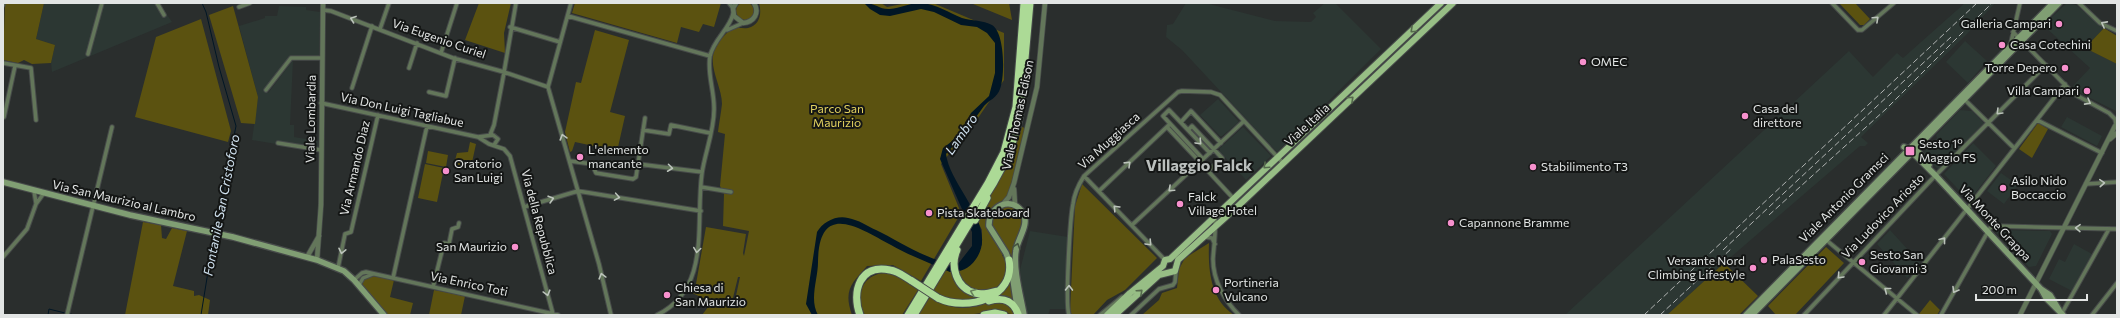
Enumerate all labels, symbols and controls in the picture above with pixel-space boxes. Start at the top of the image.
street label: Via Eugenio Curiel [391,15,488,61]
one-way arrow [349,16,356,24]
one-way arrow [1872,16,1879,23]
place label: Galleria Campari [1961,16,2051,30]
marker: Galleria Campari [2054,19,2064,29]
one-way arrow [2100,21,2108,29]
one-way arrow [1410,25,1418,32]
place label: Casa Cotechini [2010,37,2091,51]
marker: Casa Cotechini [1997,40,2007,50]
place label: OMEC [1591,54,1627,68]
marker: OMEC [1578,57,1588,67]
street label: Viale Thomas Edison [999,58,1036,171]
place label: Torre Depero [1985,60,2057,74]
marker: Torre Depero [2060,63,2070,73]
street label: Viale Lombardia [302,75,318,163]
place label: Villa Campari [2007,83,2079,97]
marker: Villa Campari [2082,86,2092,96]
street label: Via Don Luigi Tagliabue [339,89,465,129]
one-way arrow [1346,96,1354,104]
one-way arrow [2084,97,2091,104]
street label: Viale Italia [1281,100,1332,149]
park label: Parco San Maurizio [810,101,864,129]
place label: Casa del direttore [1753,101,1802,129]
one-way arrow [1996,107,2004,115]
street label: Via Muggiasca [1075,109,1142,172]
water label: Lambro [941,110,981,157]
marker: Casa del direttore [1740,111,1750,121]
street label: Via Armando Diaz [336,119,372,217]
water label: Fontanile San Cristoforo [199,133,243,277]
one-way arrow [559,134,568,141]
place label: Sesto 1º Maggio FS [1919,136,1976,164]
one-way arrow [1194,137,1202,145]
place label: L'elemento mancante [588,142,649,170]
marker: Sesto 1º Maggio FS [1904,145,1916,157]
street label: Viale Antonio Gramsci [1796,150,1891,245]
marker: L'elemento mancante [575,152,585,162]
district label: Villaggio Falck [1146,155,1253,174]
place label: Oratorio San Luigi [454,156,503,184]
place label: Stabilimento T3 [1541,159,1628,173]
one-way arrow [1264,161,1271,168]
one-way arrow [1123,162,1130,169]
marker: Stabilimento T3 [1528,162,1538,172]
one-way arrow [667,163,673,172]
marker: Oratorio San Luigi [441,166,451,176]
street label: Via della Repubblica [519,168,561,276]
street label: Via Ludovico Ariosto [1838,170,1926,261]
place label: Asilo Nido Boccaccio [2011,173,2067,201]
street label: Via San Maurizio al Lambro [51,177,198,223]
one-way arrow [2099,179,2105,188]
street label: Via Monte Grappa [1957,181,2035,263]
marker: Asilo Nido Boccaccio [1998,183,2008,193]
one-way arrow [1168,184,1176,192]
place label: Falck Village Hotel [1188,189,1257,217]
one-way arrow [613,193,620,201]
one-way arrow [547,195,554,204]
marker: Falck Village Hotel [1175,199,1185,209]
place label: Pista Skateboard [937,205,1030,219]
one-way arrow [1113,205,1121,213]
marker: Pista Skateboard [924,208,934,218]
place label: Capannone Bramme [1459,215,1569,229]
marker: Capannone Bramme [1446,218,1456,228]
one-way arrow [2075,224,2081,232]
one-way arrow [1144,238,1152,246]
one-way arrow [1938,238,1945,245]
place label: San Maurizio [436,239,507,253]
marker: San Maurizio [510,242,520,252]
one-way arrow [1013,242,1021,249]
one-way arrow [693,247,702,253]
place label: Sesto San Giovanni 3 [1870,247,1927,275]
one-way arrow [338,248,346,254]
place label: PalaSesto [1772,252,1826,266]
place label: Versante Nord Climbing Lifestyle [1648,253,1745,281]
marker: PalaSesto [1759,255,1769,265]
marker: Sesto San Giovanni 3 [1857,257,1867,267]
marker: Versante Nord Climbing Lifestyle [1748,263,1758,273]
street label: Via Enrico Toti [429,268,509,298]
one-way arrow [1837,271,1845,279]
one-way arrow [599,273,607,279]
place label: Portineria Vulcano [1224,275,1279,303]
scale bar [1976,276,2087,302]
place label: Chiesa di San Maurizio [675,280,746,308]
text: 200 m [1982,282,2017,296]
one-way arrow [1065,285,1073,291]
marker: Portineria Vulcano [1211,285,1221,295]
one-way arrow [1953,286,1960,293]
one-way arrow [969,288,976,296]
one-way arrow [1884,288,1891,295]
one-way arrow [542,289,551,296]
one-way arrow [1135,289,1143,297]
marker: Chiesa di San Maurizio [662,290,672,300]

